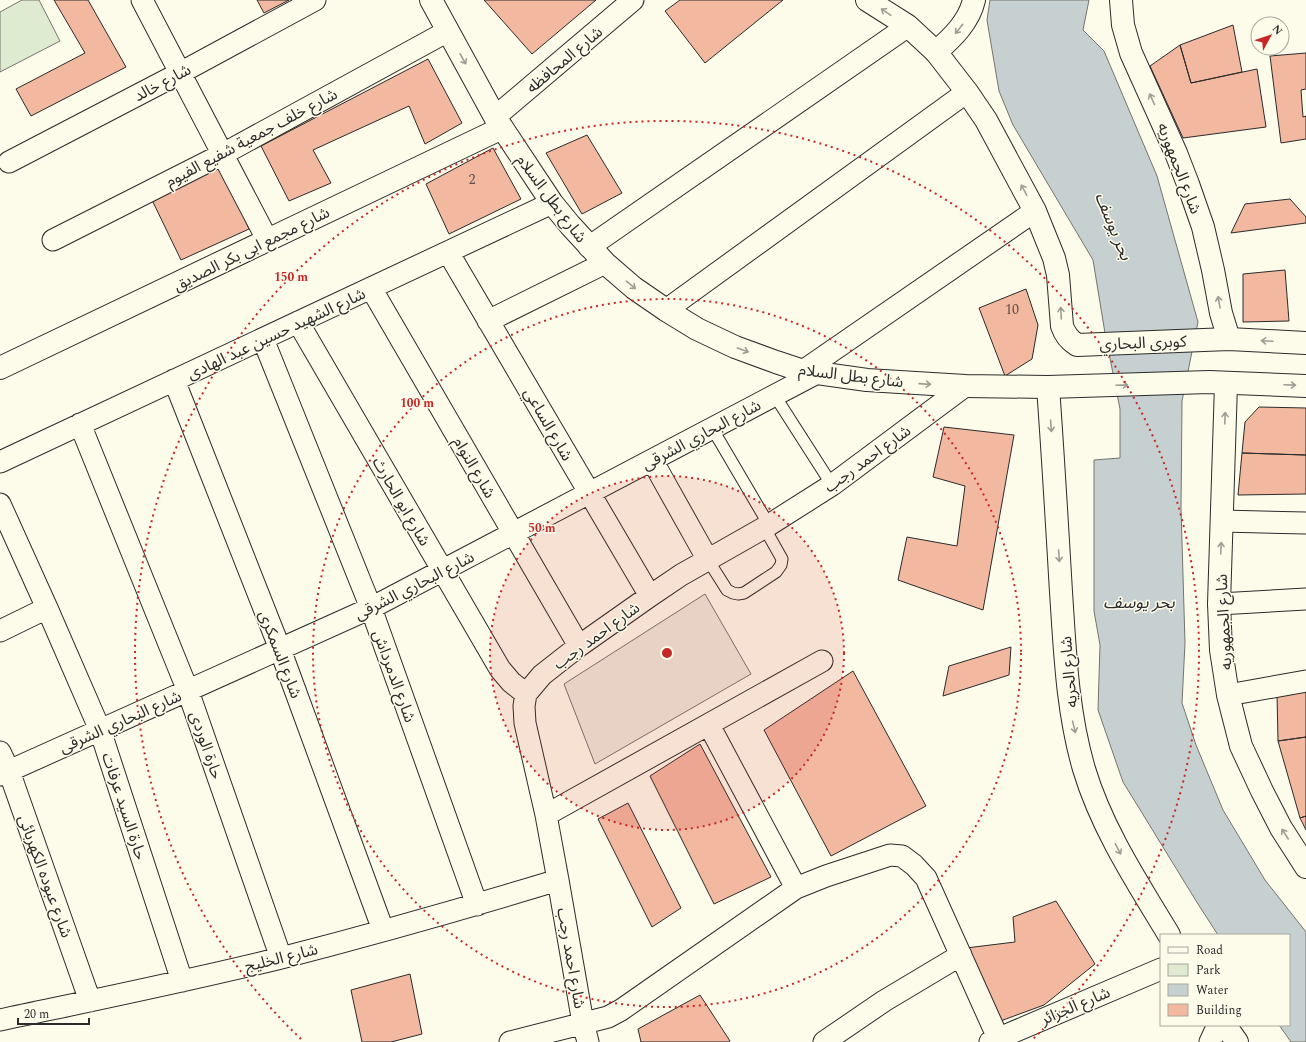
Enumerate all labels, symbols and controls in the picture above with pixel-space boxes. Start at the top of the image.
one-way arrow [881,8,892,16]
north arrow [1250,16,1290,56]
street label: شارع المحافظه [521,21,608,99]
text: N [1268,21,1287,39]
one-way arrow [955,23,963,34]
one-way arrow [460,53,467,65]
street label: شارع خالد [129,58,195,108]
street label: شارع خلف جمعية شفيع الفيوم [161,82,342,194]
one-way arrow [1148,94,1155,106]
street label: شارع الجمهوريه [1151,119,1208,218]
street label: شارع بطل السلام [510,149,593,248]
house number: 2 [469,169,476,190]
one-way arrow [1020,184,1027,196]
water label: بحر يوسف [1088,188,1139,265]
street label: شارع مجمع ابى بكر الصديق [169,201,334,297]
text: 150 m [274,268,308,287]
one-way arrow [626,281,637,290]
street label: شارع الشهيد حسين عبد الهادى [183,282,370,386]
one-way arrow [1214,296,1222,309]
house number: 10 [1005,299,1019,320]
one-way arrow [1057,307,1065,320]
street label: كوبرى البحاري [1099,329,1187,357]
one-way arrow [1261,338,1274,345]
one-way arrow [737,347,749,355]
street label: شارع بطل السلام [797,358,905,394]
one-way arrow [918,380,931,387]
one-way arrow [1115,381,1128,389]
one-way arrow [1283,382,1296,389]
street label: شارع الساعي [517,383,579,466]
street label: شارع البحاري الشرقى [638,393,765,476]
text: 100 m [400,394,434,413]
one-way arrow [1221,412,1229,425]
street label: شارع احمد رجب [819,419,916,499]
one-way arrow [1047,419,1054,432]
street label: شارع النوام [447,432,501,503]
street label: شارع ابو الحارث [366,452,436,551]
text: 50 m [528,519,556,538]
one-way arrow [1217,542,1225,555]
street label: شارع البحاري الشرقى [350,545,479,627]
one-way arrow [1055,549,1063,562]
street label: شارع الجمهوريه [1209,573,1239,671]
water label: بحر يوسف [1103,590,1175,616]
street label: شارع احمد رجب [548,596,645,676]
street label: شارع السمكرى [252,607,308,702]
street label: شارع الدمرداش [366,627,422,726]
street label: شارع الحريه [1054,635,1084,709]
centre of rings [660,646,674,660]
street label: شارع البحاري الشرقى [55,684,186,760]
street label: حارة الوردى [183,708,229,783]
one-way arrow [1071,720,1078,733]
street label: حارة السيد عرفات [95,750,153,863]
street label: شارع عبوده الكهربائى [12,811,78,941]
one-way arrow [1281,829,1289,840]
one-way arrow [1115,842,1122,854]
street label: شارع احمد رجب [550,906,592,1011]
legend [1160,934,1290,1026]
street label: شارع الخليج [242,937,320,979]
text: Road [1196,941,1223,960]
text: Park [1196,961,1221,980]
street label: شارع الجزائر [1036,980,1114,1032]
text: Water [1196,981,1228,1000]
scale bar [18,1000,89,1026]
text: Building [1196,1001,1242,1020]
text: 20 m [24,1005,49,1024]

